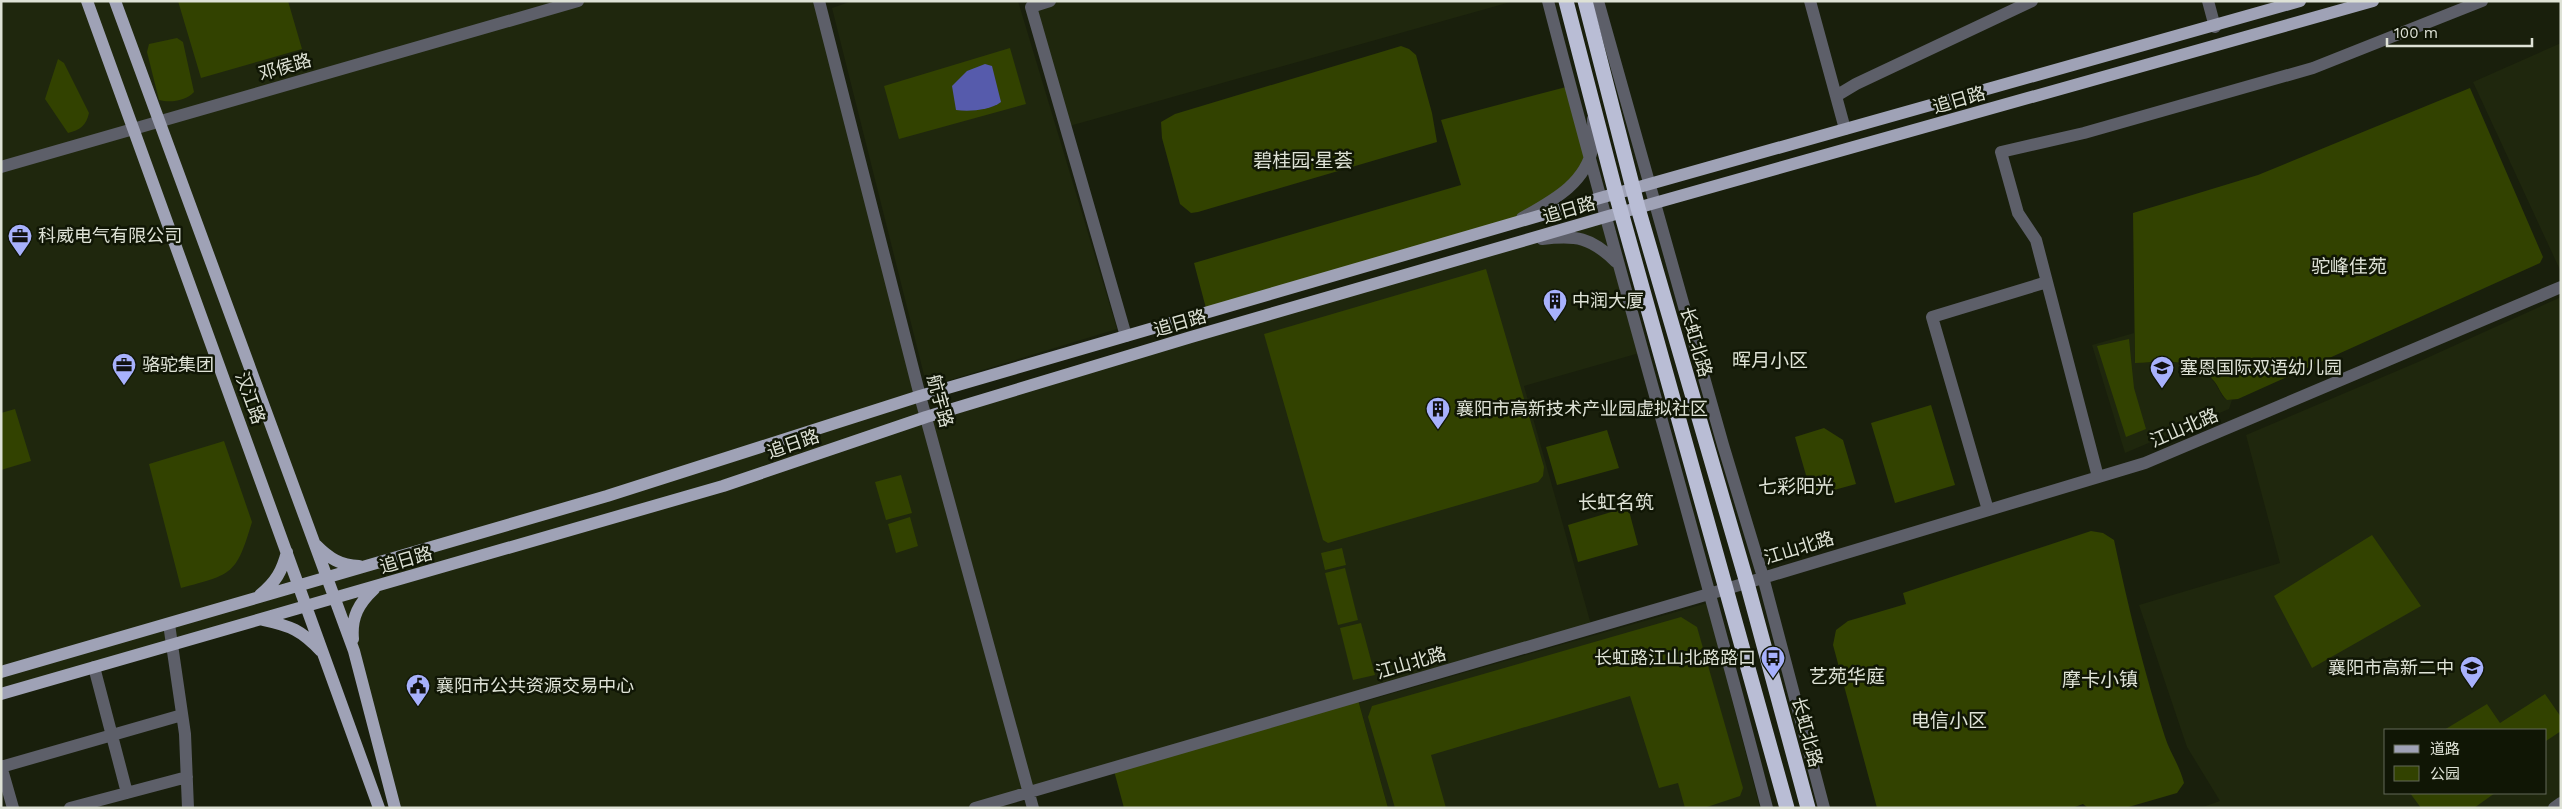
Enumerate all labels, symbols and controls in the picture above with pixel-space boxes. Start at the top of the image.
scale bar [2387,15,2532,47]
text: 100 m [2394,24,2438,42]
street label: 邓侯路 [256,49,314,84]
street label: 追日路 [1930,82,1988,117]
district label: 碧桂园·星荟 [1253,149,1353,172]
street label: 追日路 [1540,192,1598,227]
office icon: 科威电气有限公司 [7,223,33,257]
place label: 科威电气有限公司 [38,225,182,246]
district label: 驼峰佳苑 [2311,255,2387,278]
building icon: 中润大厦 [1542,288,1568,322]
place label: 中润大厦 [1572,290,1644,311]
street label: 长虹北路 [1676,304,1716,379]
street label: 追日路 [1151,305,1209,340]
district label: 晖月小区 [1732,349,1808,372]
office icon: 骆驼集团 [111,352,137,386]
place label: 骆驼集团 [142,354,214,375]
school or university icon: 塞恩国际双语幼儿园 [2149,355,2175,389]
place label: 塞恩国际双语幼儿园 [2180,357,2342,378]
street label: 汉江路 [231,369,270,427]
street label: 航宇路 [923,372,958,430]
building icon: 襄阳市高新技术产业园虚拟社区 [1425,396,1451,430]
place label: 襄阳市高新技术产业园虚拟社区 [1456,398,1708,419]
street label: 江山北路 [2147,404,2221,451]
street label: 追日路 [764,425,822,462]
district label: 七彩阳光 [1758,475,1834,498]
district label: 长虹名筑 [1578,491,1654,514]
street label: 江山北路 [1761,527,1836,568]
street label: 追日路 [377,542,435,577]
street label: 江山北路 [1373,643,1448,683]
bus stop icon: 长虹路江山北路路口 [1760,645,1786,679]
place label: 长虹路江山北路路口 [1594,647,1756,668]
school or university icon: 襄阳市高新二中 [2459,655,2485,689]
place label: 襄阳市高新二中 [2328,657,2454,678]
district label: 艺苑华庭 [1809,665,1885,688]
district label: 摩卡小镇 [2062,668,2138,691]
public building icon: 襄阳市公共资源交易中心 [405,673,431,707]
place label: 襄阳市公共资源交易中心 [436,675,634,696]
street label: 长虹北路 [1788,694,1827,769]
district label: 电信小区 [1911,709,1987,732]
legend [2384,729,2547,794]
text: 道路 [2430,740,2460,758]
text: 公园 [2430,765,2460,783]

